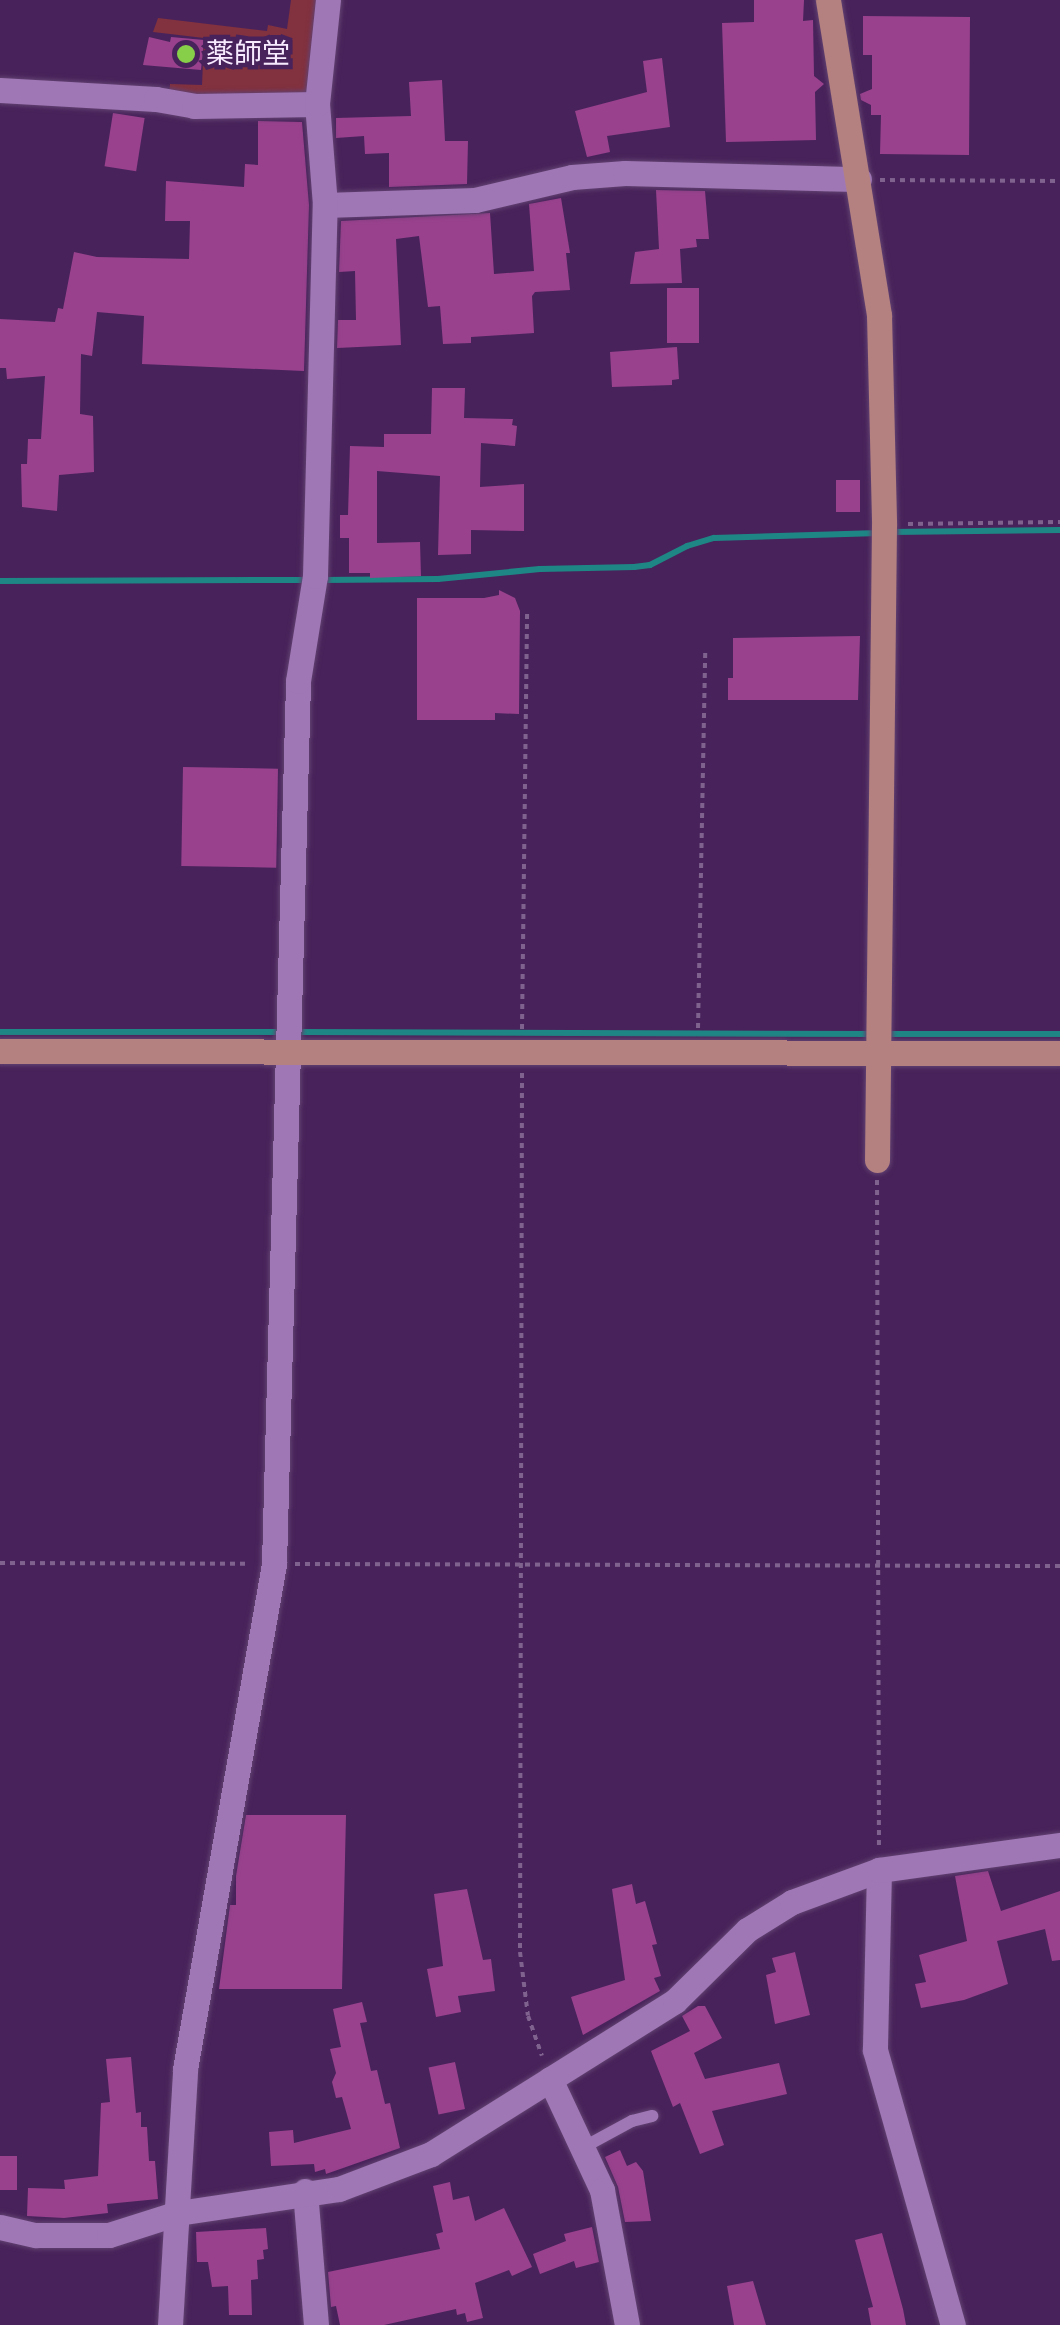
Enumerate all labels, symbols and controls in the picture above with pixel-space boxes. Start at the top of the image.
place label: 薬師堂 [206,37,290,71]
marker: 薬師堂 [175,43,197,65]

